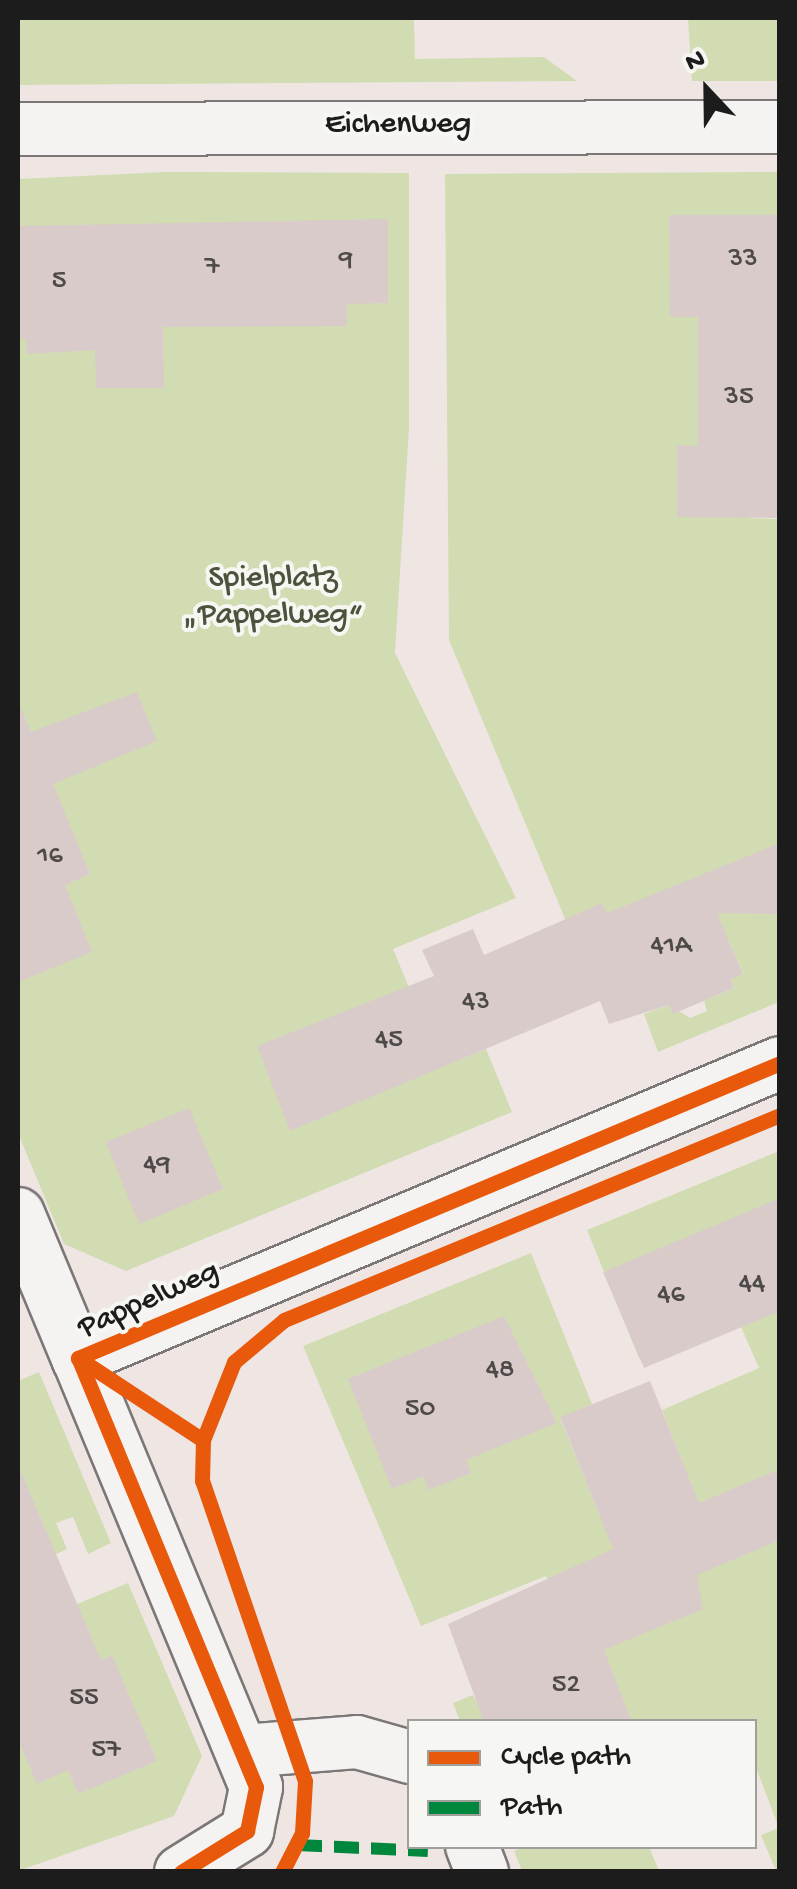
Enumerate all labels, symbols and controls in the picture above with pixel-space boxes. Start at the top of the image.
north arrow [657,40,757,140]
text: N [681,43,710,80]
street label: Eichenweg [325,106,471,144]
house number: 33 [728,243,758,277]
house number: 9 [339,244,353,278]
house number: 7 [205,251,219,285]
house number: 5 [52,265,66,299]
house number: 35 [724,381,754,415]
park label: Spielplatz „Pappelweg“ [183,561,363,636]
house number: 16 [37,840,63,874]
house number: 41A [650,930,692,964]
house number: 43 [462,986,490,1020]
house number: 45 [375,1024,403,1058]
house number: 49 [143,1149,171,1183]
street label: Pappelweg [73,1253,225,1349]
house number: 44 [739,1268,765,1302]
house number: 46 [657,1279,685,1313]
house number: 48 [486,1354,514,1388]
house number: 50 [405,1393,435,1427]
house number: 52 [552,1669,580,1703]
house number: 55 [69,1682,99,1716]
legend [407,1719,757,1849]
house number: 57 [91,1734,121,1768]
text: Cycle path [501,1741,631,1776]
text: Path [501,1791,563,1826]

